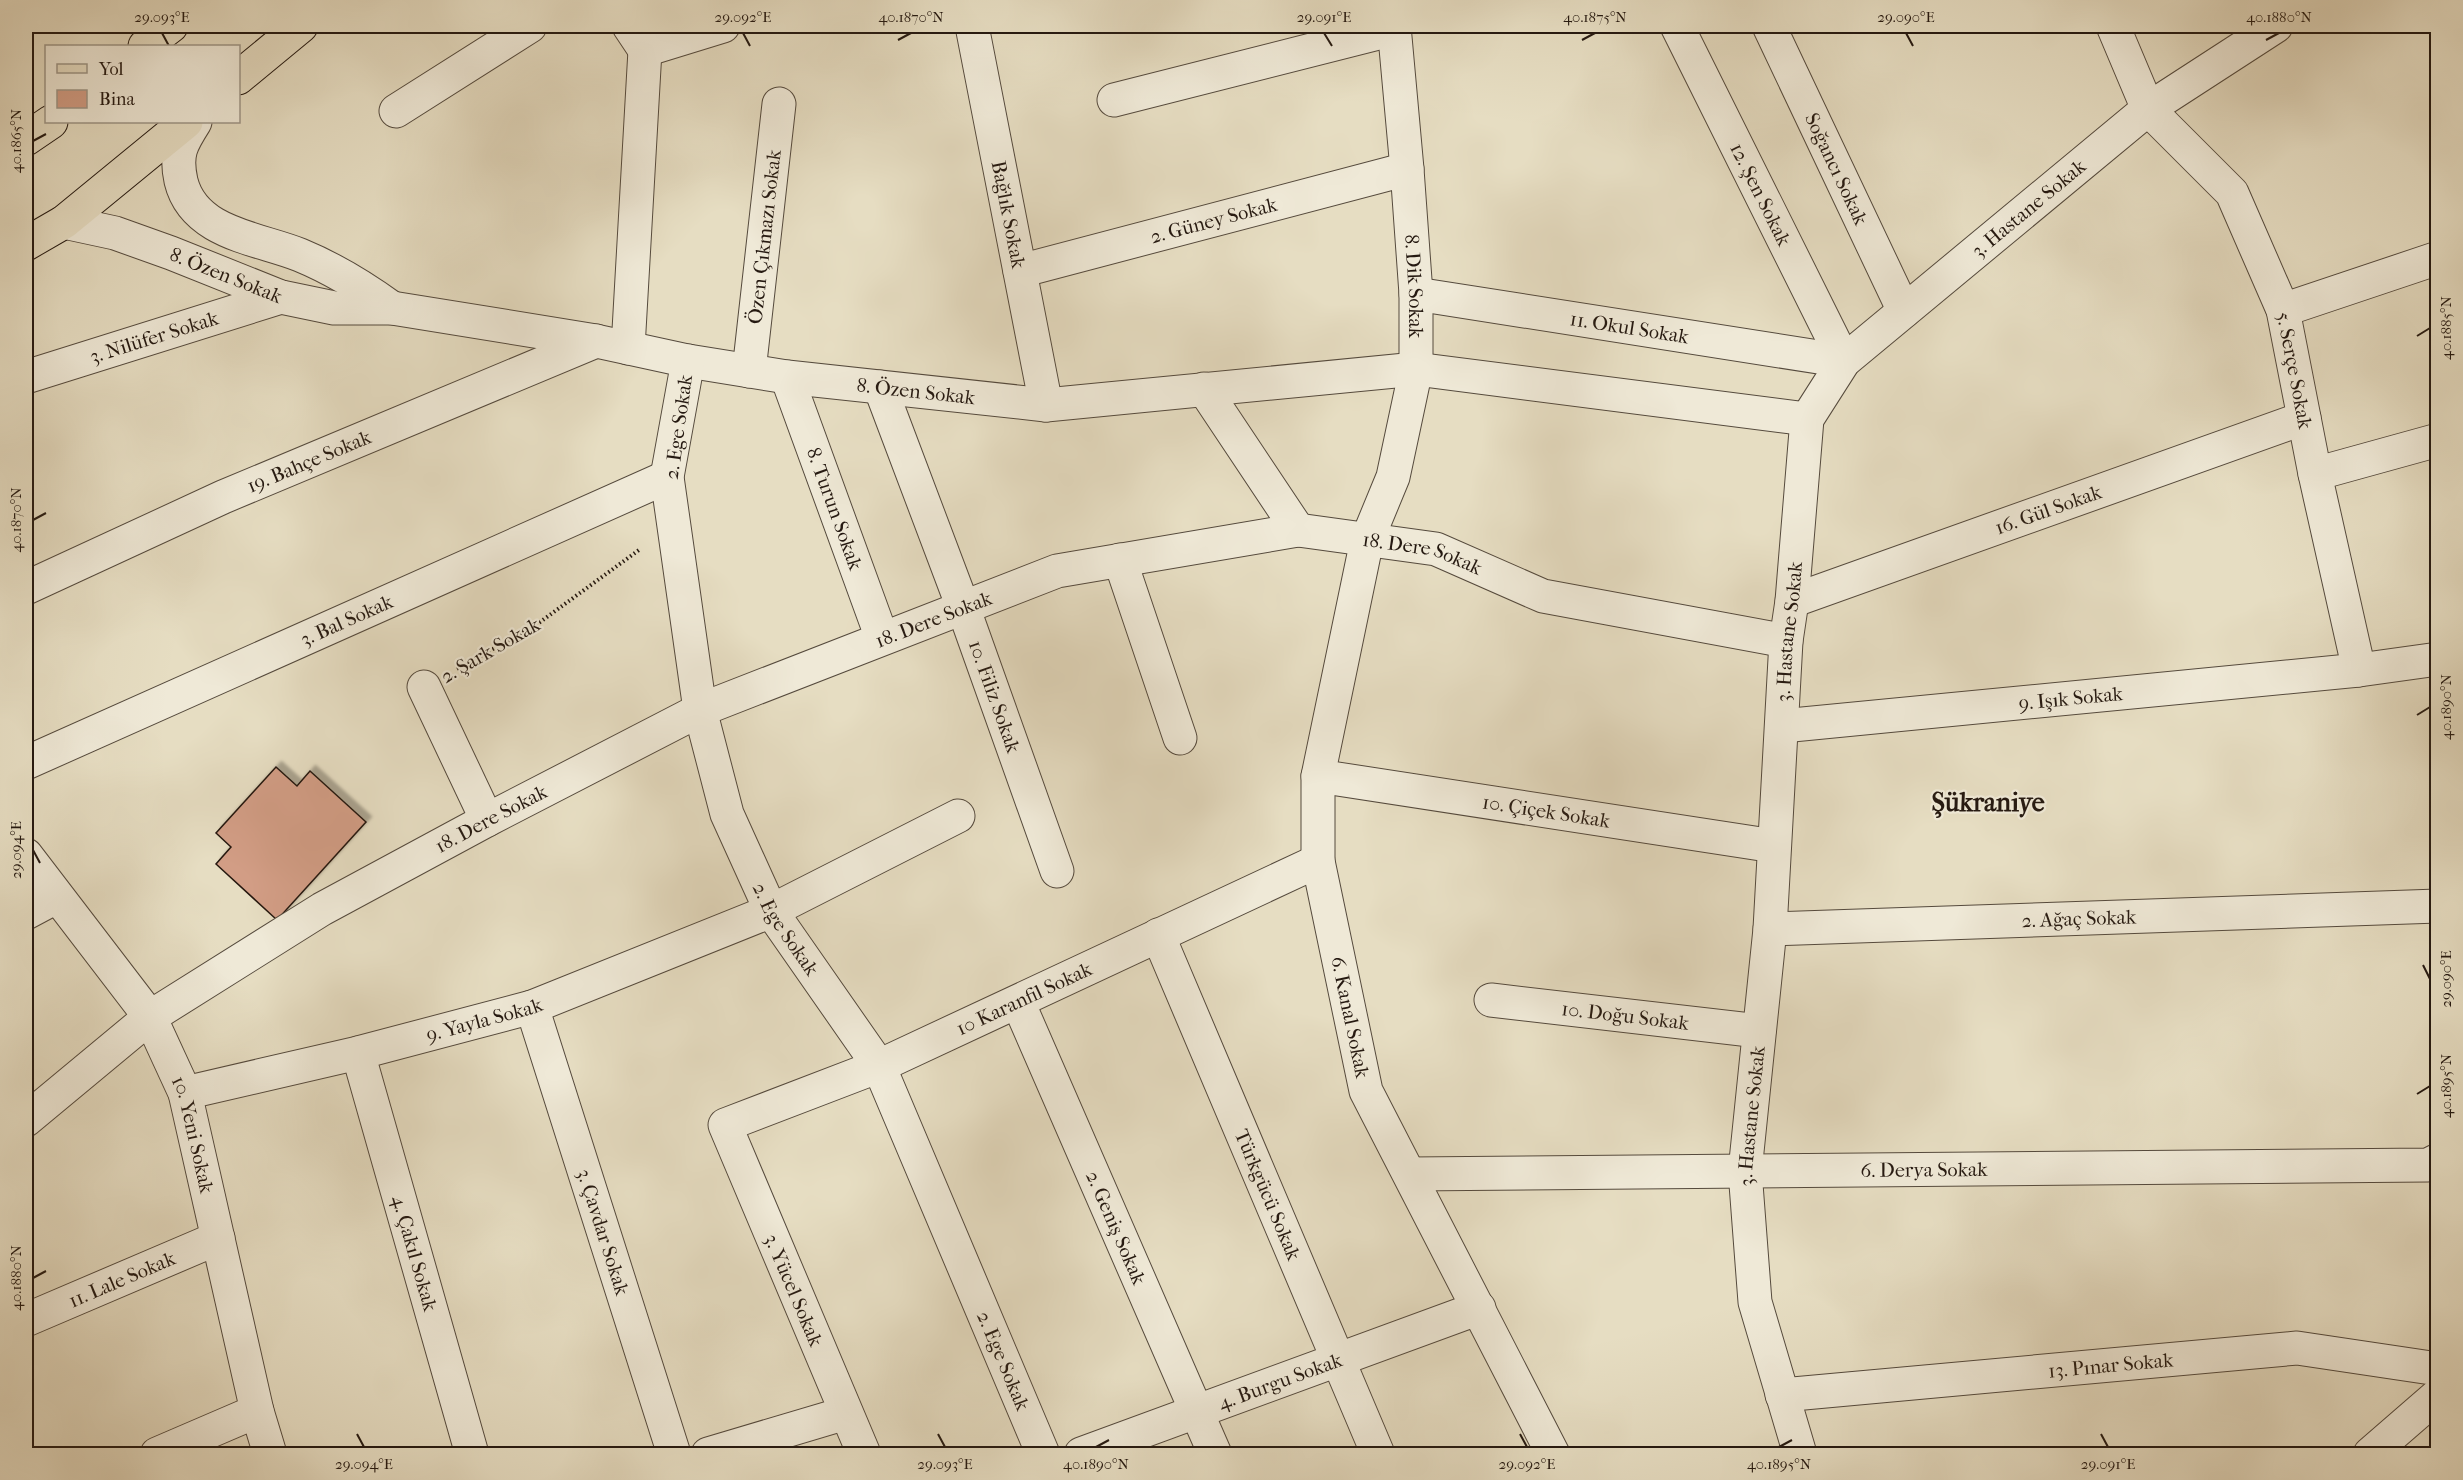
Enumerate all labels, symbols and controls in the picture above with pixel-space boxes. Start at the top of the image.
text: 29.093°E [134,8,190,26]
text: 29.092°E [715,8,771,26]
text: 40.1870°N [878,8,944,26]
text: 29.091°E [1297,8,1351,26]
text: 40.1875°N [1563,8,1627,26]
text: 29.090°E [1877,8,1935,26]
text: 40.1880°N [2246,8,2312,26]
legend [45,45,240,123]
text: Yol [98,59,124,80]
text: Bina [99,89,135,110]
text: 40.1865°N [7,108,25,173]
street label: Soğancı Sokak [1800,109,1873,229]
street label: 12. Şen Sokak [1725,139,1796,250]
street label: Özen Çıkmazı Sokak [742,148,786,325]
street label: 3. Hastane Sokak [1967,154,2091,262]
street label: Bağlık Sokak [987,159,1030,271]
street label: 2. Güney Sokak [1148,193,1280,248]
street label: 8. Dik Sokak [1400,233,1427,339]
street label: 8. Özen Sokak [166,243,286,309]
text: 40.1885°N [2437,295,2455,360]
street label: 3. Nilüfer Sokak [87,306,222,368]
street label: 11. Okul Sokak [1568,307,1691,349]
street label: 5. Serçe Sokak [2272,310,2317,432]
street label: 2. Ege Sokak [660,372,697,481]
street label: 8. Özen Sokak [856,374,977,409]
street label: 19. Bahçe Sokak [243,425,375,498]
street label: 8. Turun Sokak [802,444,867,574]
street label: 16. Gül Sokak [1992,480,2105,540]
text: 40.1870°N [7,487,25,553]
street label: 18. Dere Sokak [1361,528,1486,580]
street label: 3. Hastane Sokak [1772,560,1807,703]
street label: 18. Dere Sokak [872,586,996,653]
street label: 3. Bal Sokak [297,590,397,651]
street label: 2. Şark Sokak [436,612,545,688]
street label: 10. Filiz Sokak [964,637,1025,756]
text: 40.1890°N [2437,673,2455,740]
street label: 9. Işık Sokak [2018,682,2125,715]
street label: 18. Dere Sokak [431,780,552,858]
district label: Şükraniye [1931,787,2045,818]
street label: 10. Çiçek Sokak [1481,790,1612,833]
text: 29.094°E [7,821,25,879]
street label: 2. Ege Sokak [748,879,824,981]
street label: 2. Ağaç Sokak [2021,905,2137,932]
text: 29.090°E [2437,950,2455,1008]
street label: 6. Kanal Sokak [1326,954,1374,1081]
street label: 10 Karanfil Sokak [953,957,1096,1040]
street label: 9. Yayla Sokak [424,993,547,1047]
street label: 10. Doğu Sokak [1560,997,1691,1035]
street label: 3. Hastane Sokak [1734,1044,1770,1187]
text: 40.1895°N [2437,1053,2455,1118]
street label: 10. Yeni Sokak [167,1072,218,1196]
street label: Türkgücü Sokak [1230,1126,1306,1264]
street label: 6. Derya Sokak [1860,1158,1988,1182]
street label: 3. Çavdar Sokak [572,1166,634,1299]
street label: 2. Geniş Sokak [1081,1167,1151,1289]
street label: 4. Çakıl Sokak [387,1193,442,1314]
street label: 3. Yücel Sokak [760,1231,828,1350]
text: 40.1880°N [7,1245,25,1311]
street label: 11. Lale Sokak [65,1246,179,1312]
street label: 2. Ege Sokak [972,1308,1035,1415]
street label: 4. Burgu Sokak [1215,1348,1346,1415]
street label: 13. Pınar Sokak [2047,1348,2175,1383]
text: 29.094°E [335,1455,393,1473]
text: 29.093°E [917,1455,973,1473]
text: 40.1890°N [1063,1455,1130,1473]
text: 29.092°E [1499,1455,1555,1473]
text: 40.1895°N [1747,1455,1812,1473]
text: 29.091°E [2081,1455,2135,1473]

